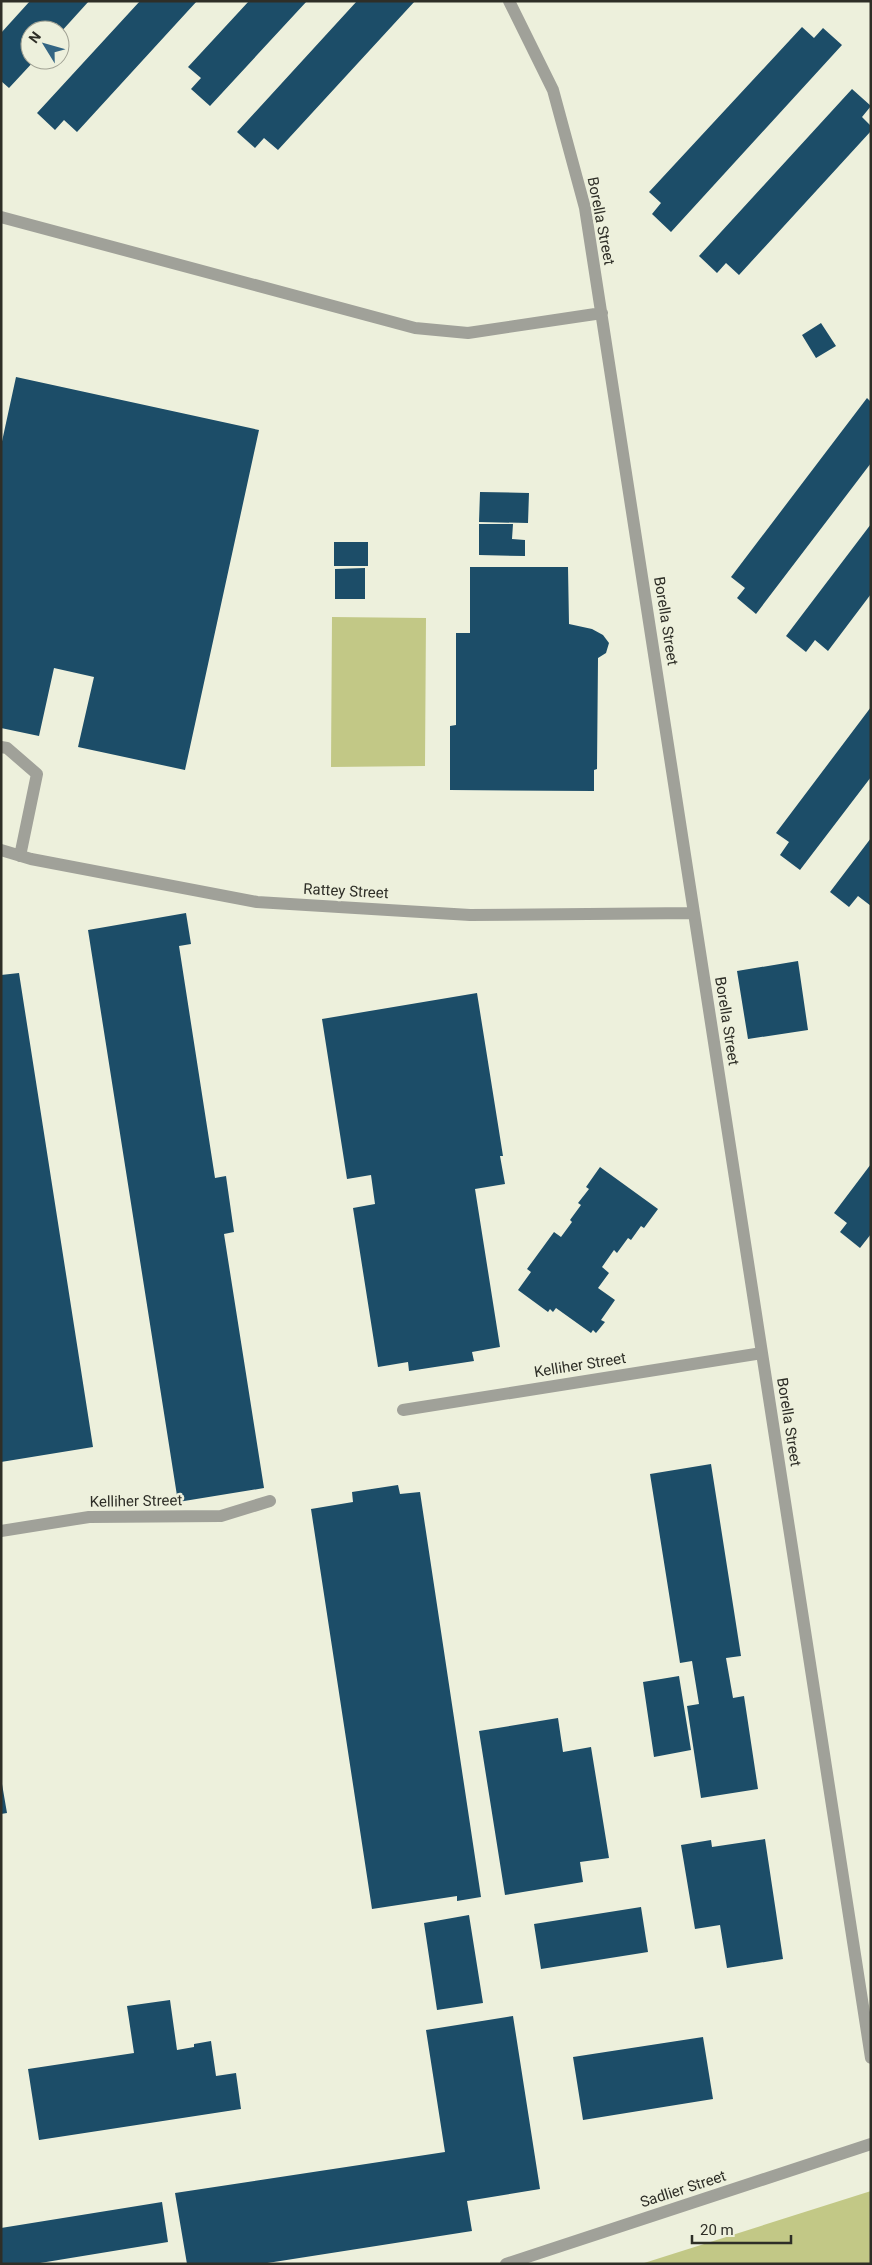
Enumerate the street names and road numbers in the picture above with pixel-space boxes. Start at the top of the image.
street label: Borella Street [584,175,618,267]
street label: Borella Street [650,575,682,667]
street label: Rattey Street [303,880,389,902]
street label: Borella Street [711,975,743,1067]
street label: Kelliher Street [533,1349,627,1381]
street label: Borella Street [773,1376,805,1468]
street label: Kelliher Street [89,1491,183,1511]
street label: Sadlier Street [638,2167,728,2211]

